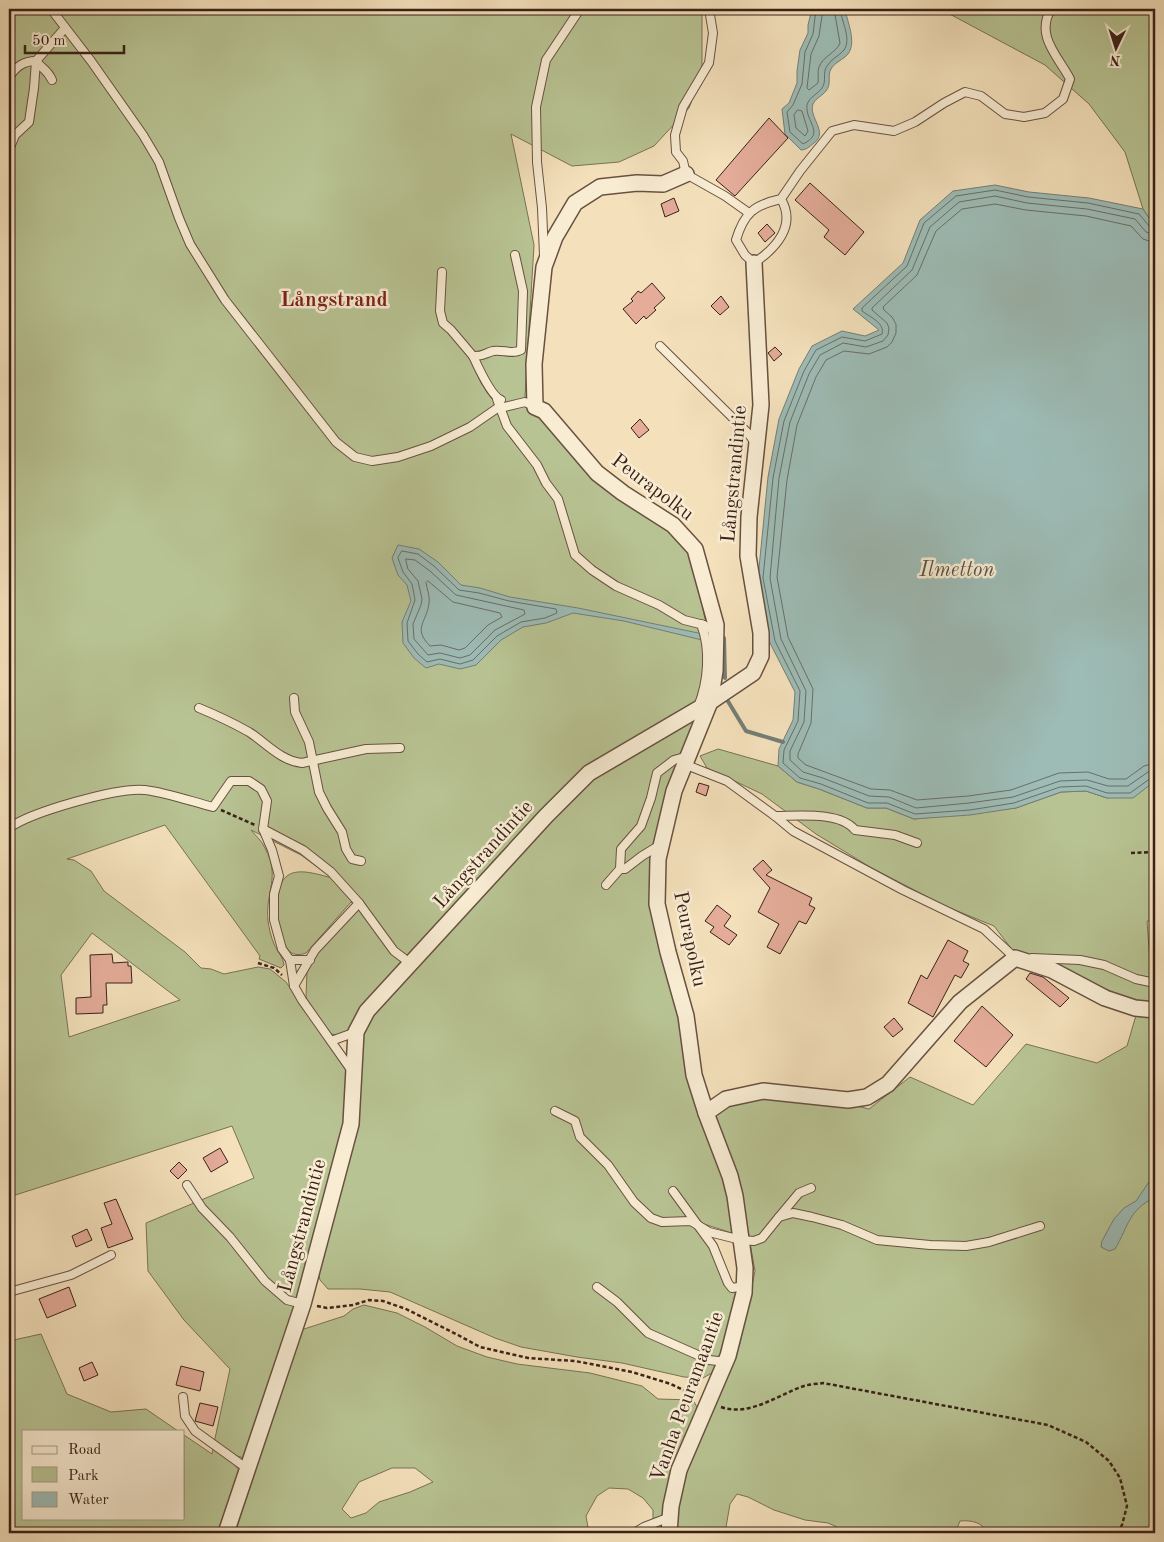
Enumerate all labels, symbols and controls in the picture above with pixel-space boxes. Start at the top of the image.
scale bar [25,22,124,54]
north arrow [1092,22,1142,72]
text: 50 m [32,34,66,49]
text: N [1109,53,1121,67]
district label: Långstrand [280,290,388,311]
street label: Långstrandintie [719,405,751,543]
street label: Peurapolku [607,451,697,525]
water label: Ilmetton [918,560,995,581]
street label: Långstrandintie [431,797,537,913]
street label: Peurapolku [669,889,709,989]
street label: Långstrandintie [276,1157,330,1295]
street label: Vanha Peuramaantie [648,1309,728,1485]
legend [22,1430,185,1520]
text: Road [68,1443,102,1458]
text: Park [68,1469,99,1484]
text: Water [68,1493,109,1508]

